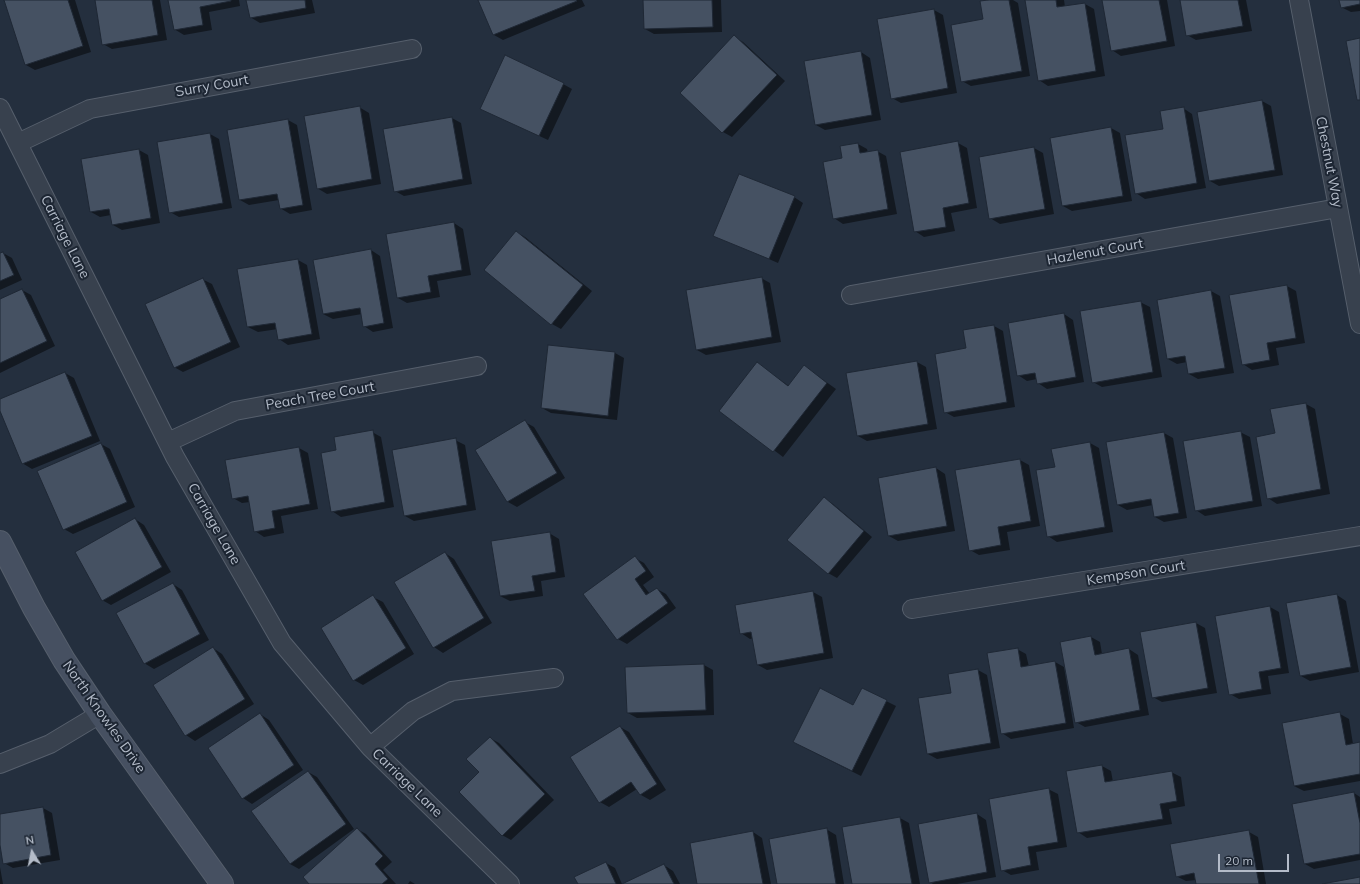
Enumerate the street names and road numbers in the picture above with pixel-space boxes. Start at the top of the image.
street label: Surry Court [174,71,250,101]
street label: Chestnut Way [1312,115,1346,209]
street label: Carriage Lane [37,193,93,281]
street label: Hazlenut Court [1045,235,1145,269]
street label: Peach Tree Court [264,378,376,414]
street label: Carriage Lane [184,480,244,568]
street label: Kempson Court [1086,557,1186,589]
street label: North Knowles Drive [59,658,149,776]
street label: Carriage Lane [368,745,446,821]

